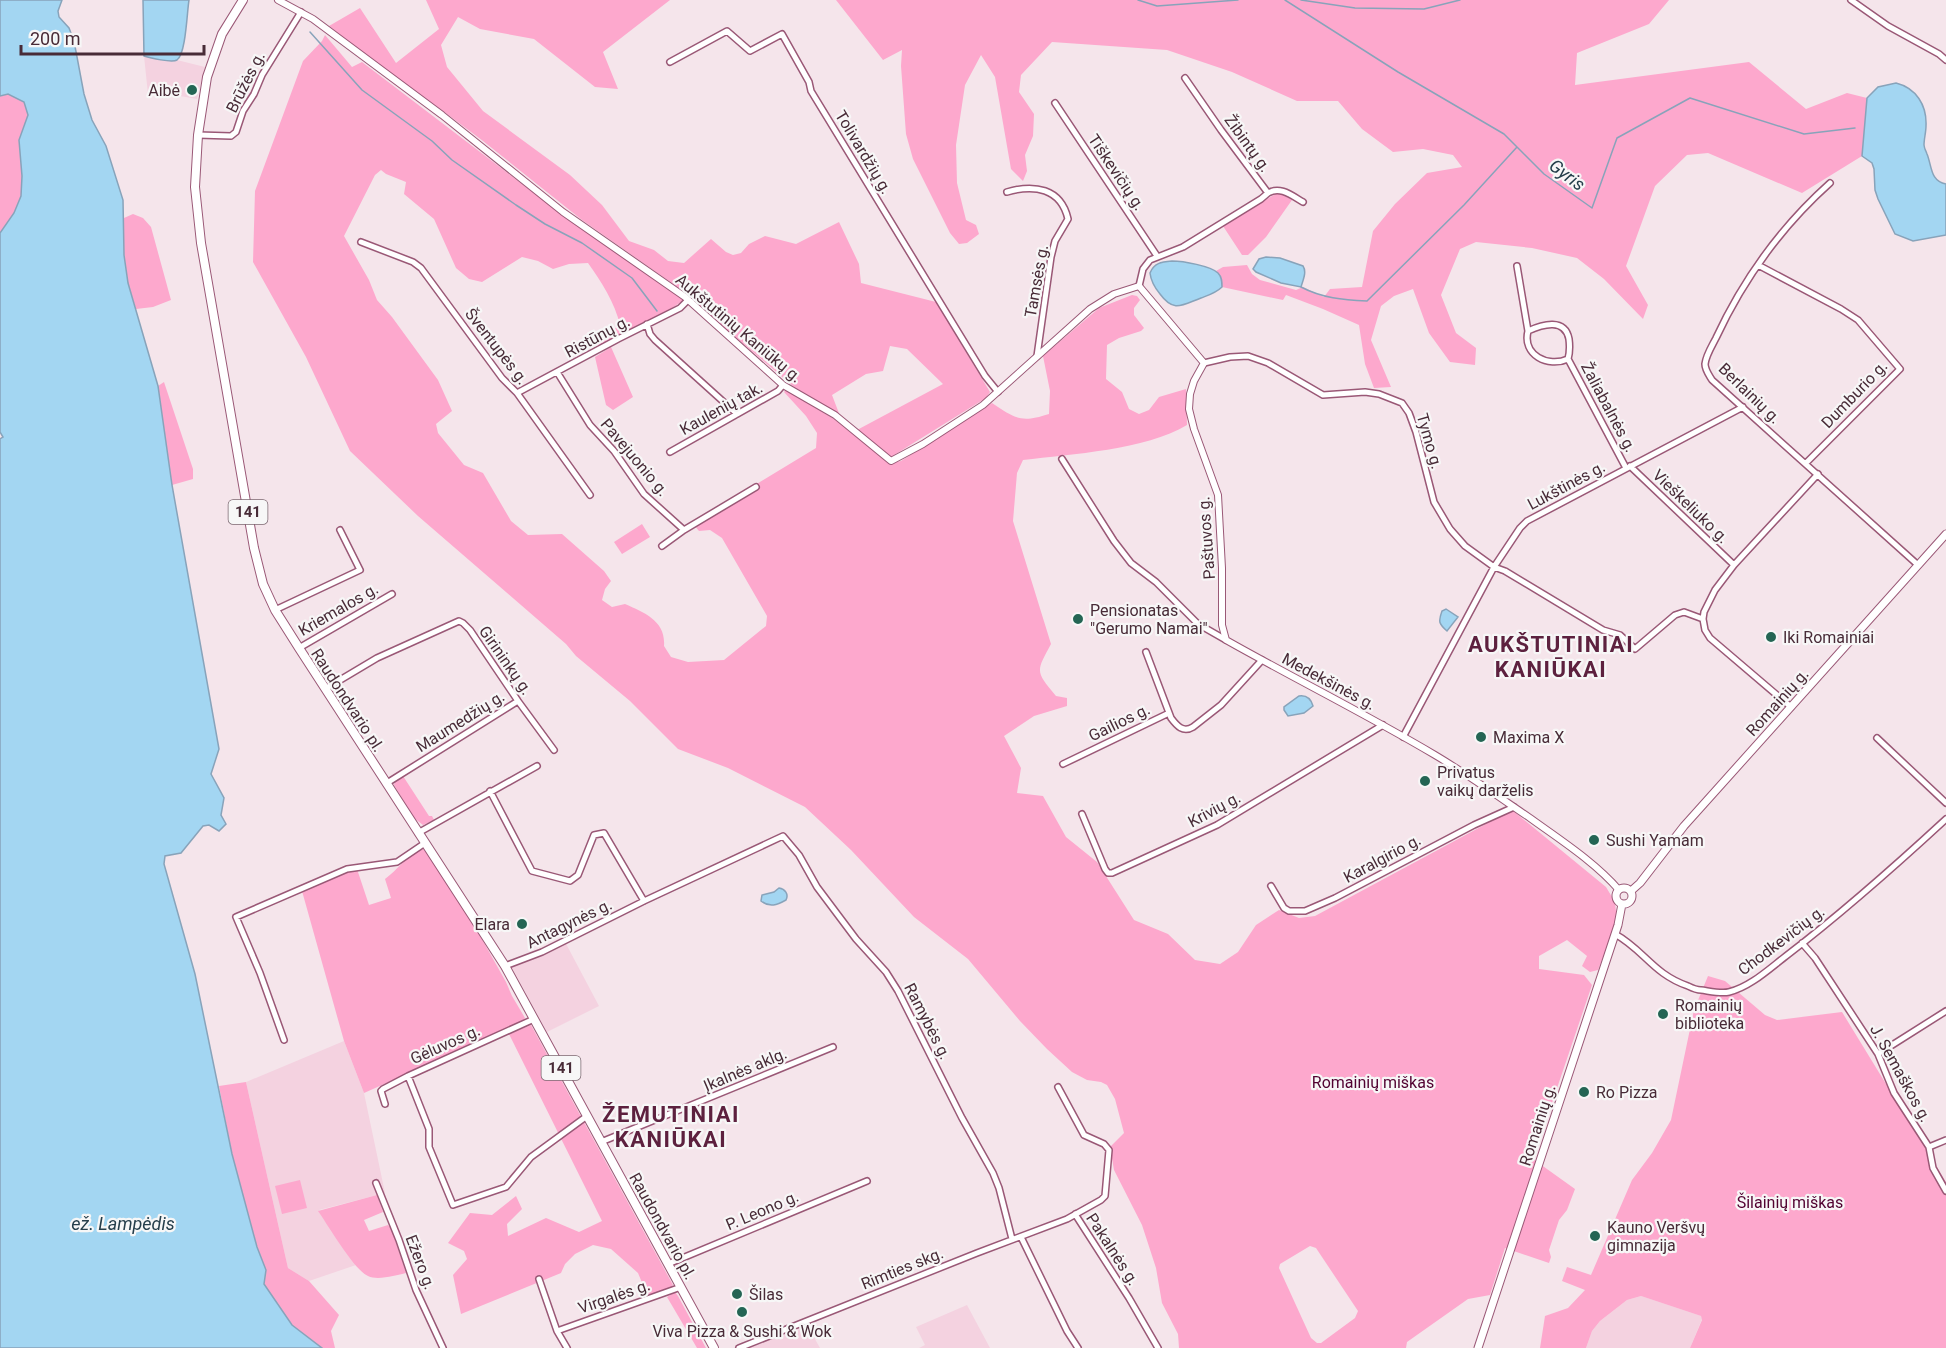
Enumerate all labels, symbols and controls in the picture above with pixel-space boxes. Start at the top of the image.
scale bar [21,18,204,56]
text: 200 m [30,28,81,49]
street label: Brūžės g. [222,49,269,116]
place label: Aibė [148,81,180,100]
marker: Aibė [185,83,199,97]
street label: Tolivardžių g. [831,107,896,197]
street label: Žibintų g. [1220,111,1275,176]
street label: Tiškevičių g. [1084,131,1149,214]
water label: Gyris [1545,154,1589,195]
street label: Tamsės g. [1021,243,1052,319]
street label: Aukštutinių Kaniūkų g. [672,270,806,387]
street label: Šventupės g. [461,304,533,388]
street label: Ristūnų g. [561,311,633,361]
street label: Dumburio g. [1817,357,1891,432]
street label: Žaliabalnės g. [1577,359,1640,455]
street label: Berlainių g. [1715,359,1785,428]
street label: Kaulenių tak. [677,378,766,439]
street label: Tymo g. [1413,411,1446,471]
street label: Pavejuonio g. [597,415,673,500]
street label: Lukštinės g. [1524,457,1608,514]
street label: Vieškeliuko g. [1649,465,1733,547]
street label: Paštuvos g. [1194,496,1219,580]
road number: 141 [228,500,268,524]
street label: Kriemalos g. [295,579,382,640]
place label: Pensionatas "Gerumo Namai" [1090,601,1208,638]
marker: Pensionatas "Gerumo Namai" [1071,612,1085,626]
street label: Girininkų g. [475,622,536,698]
place label: Iki Romainiai [1783,628,1874,647]
marker: Iki Romainiai [1764,630,1778,644]
district label: AUKŠTUTINIAI KANIŪKAI [1468,632,1634,682]
street label: Raudondvario pl. [307,645,388,755]
street label: Medekšinės g. [1279,649,1379,714]
street label: Romainių g. [1742,665,1813,740]
street label: Maumedžių g. [412,687,508,756]
street label: Gailios g. [1085,699,1153,745]
place label: Maxima X [1493,728,1564,747]
marker: Maxima X [1474,730,1488,744]
place label: Privatus vaikų darželis [1437,763,1534,800]
marker: Privatus vaikų darželis [1418,774,1432,788]
street label: Krivių g. [1185,788,1244,831]
street label: Karalgirio g. [1340,830,1424,887]
place label: Sushi Yamam [1606,831,1704,850]
marker: Sushi Yamam [1587,833,1601,847]
street label: Antagynės g. [523,895,615,952]
street label: Chodkevičių g. [1734,902,1828,979]
place label: Elara [475,915,510,934]
marker: Elara [515,917,529,931]
street label: Ramybės g. [900,980,955,1063]
place label: Romainių biblioteka [1675,996,1744,1033]
marker: Romainių biblioteka [1656,1007,1670,1021]
street label: Gėluvos g. [407,1021,483,1068]
street label: J. Semaškos g. [1866,1021,1935,1125]
street label: Įkalnės aklg. [701,1043,790,1095]
road number: 141 [542,1056,580,1080]
park label: Romainių miškas [1312,1073,1434,1092]
street label: Romainių g. [1515,1082,1560,1168]
place label: Ro Pizza [1596,1083,1658,1102]
marker: Ro Pizza [1577,1085,1591,1099]
district label: ŽEMUTINIAI KANIŪKAI [602,1102,740,1152]
street label: Raudondvario pl. [625,1169,700,1283]
street label: P. Leono g. [723,1187,801,1234]
park label: Šilainių miškas [1737,1192,1843,1212]
street label: Pakalnės g. [1082,1210,1143,1289]
water label: ež. Lampėdis [71,1213,175,1234]
place label: Kauno Veršvų gimnazija [1607,1218,1705,1255]
marker: Kauno Veršvų gimnazija [1588,1229,1602,1243]
street label: Ežero g. [401,1232,440,1292]
street label: Rimties skg. [858,1243,946,1294]
street label: Virgalės g. [576,1275,653,1318]
place label: Šilas [749,1284,783,1304]
marker: Šilas [730,1287,744,1301]
marker: Viva Pizza & Sushi & Wok [735,1305,749,1319]
place label: Viva Pizza & Sushi & Wok [652,1322,832,1341]

